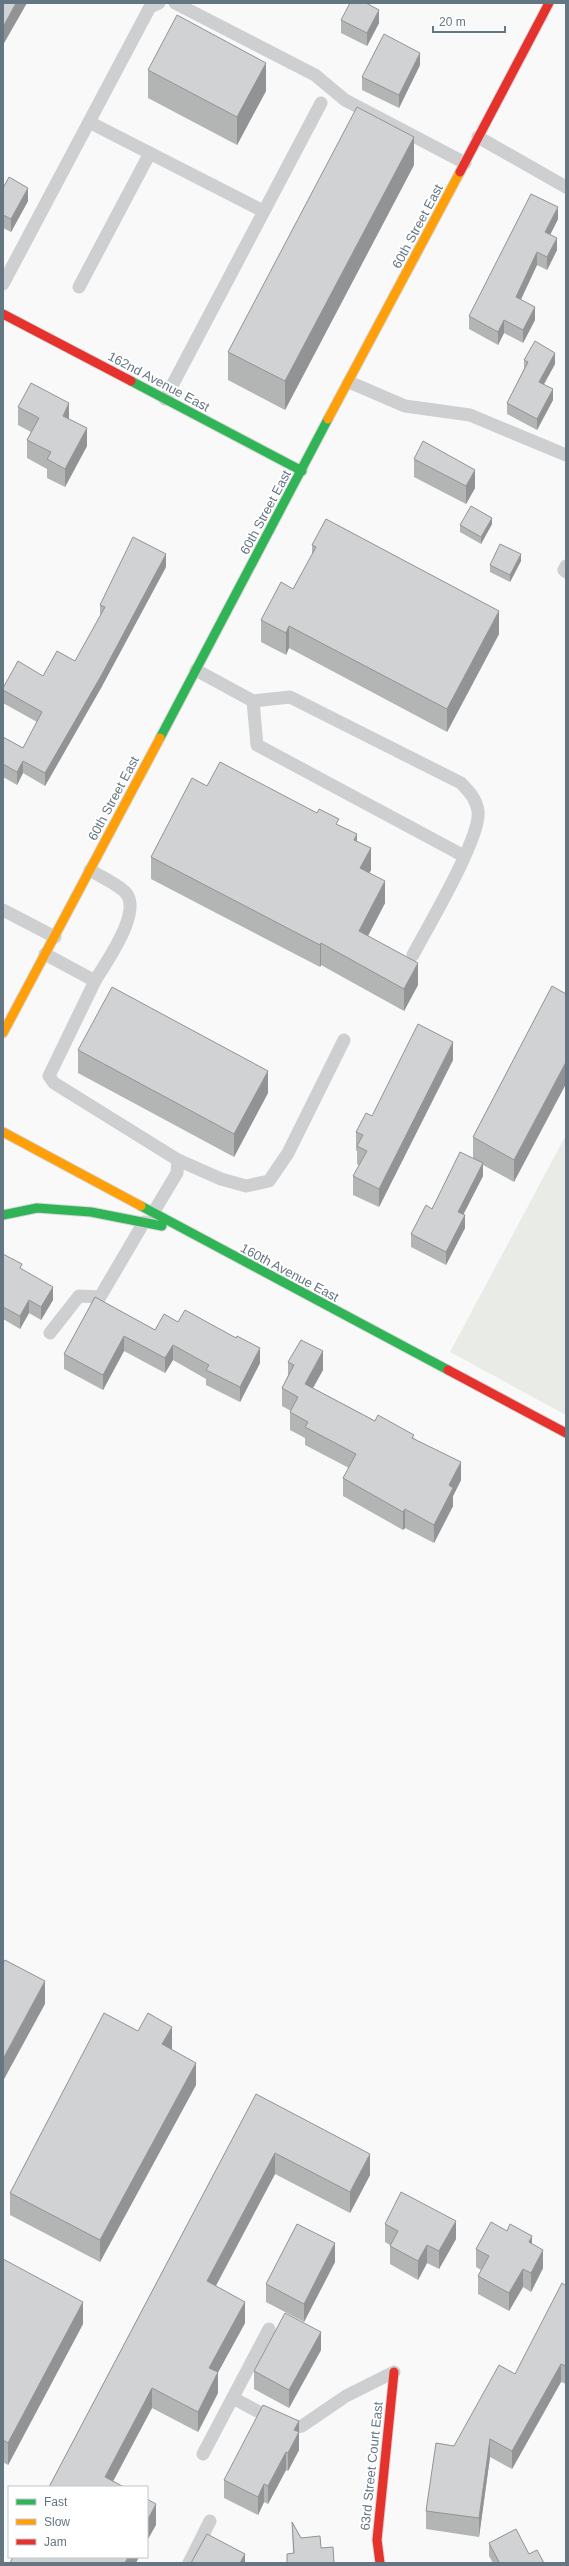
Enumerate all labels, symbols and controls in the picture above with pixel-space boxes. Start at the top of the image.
scale bar [433,8,505,34]
text: 20 m [439,15,466,29]
street label: 60th Street East [389,181,446,271]
street label: 162nd Avenue East [106,348,212,415]
street label: 60th Street East [237,467,294,557]
street label: 60th Street East [85,753,142,843]
street label: 160th Avenue East [238,1240,342,1305]
street label: 63rd Street Court East [357,2401,386,2531]
legend [8,2486,148,2558]
text: Fast [44,2495,68,2509]
text: Slow [44,2515,70,2529]
text: Jam [44,2535,67,2549]

